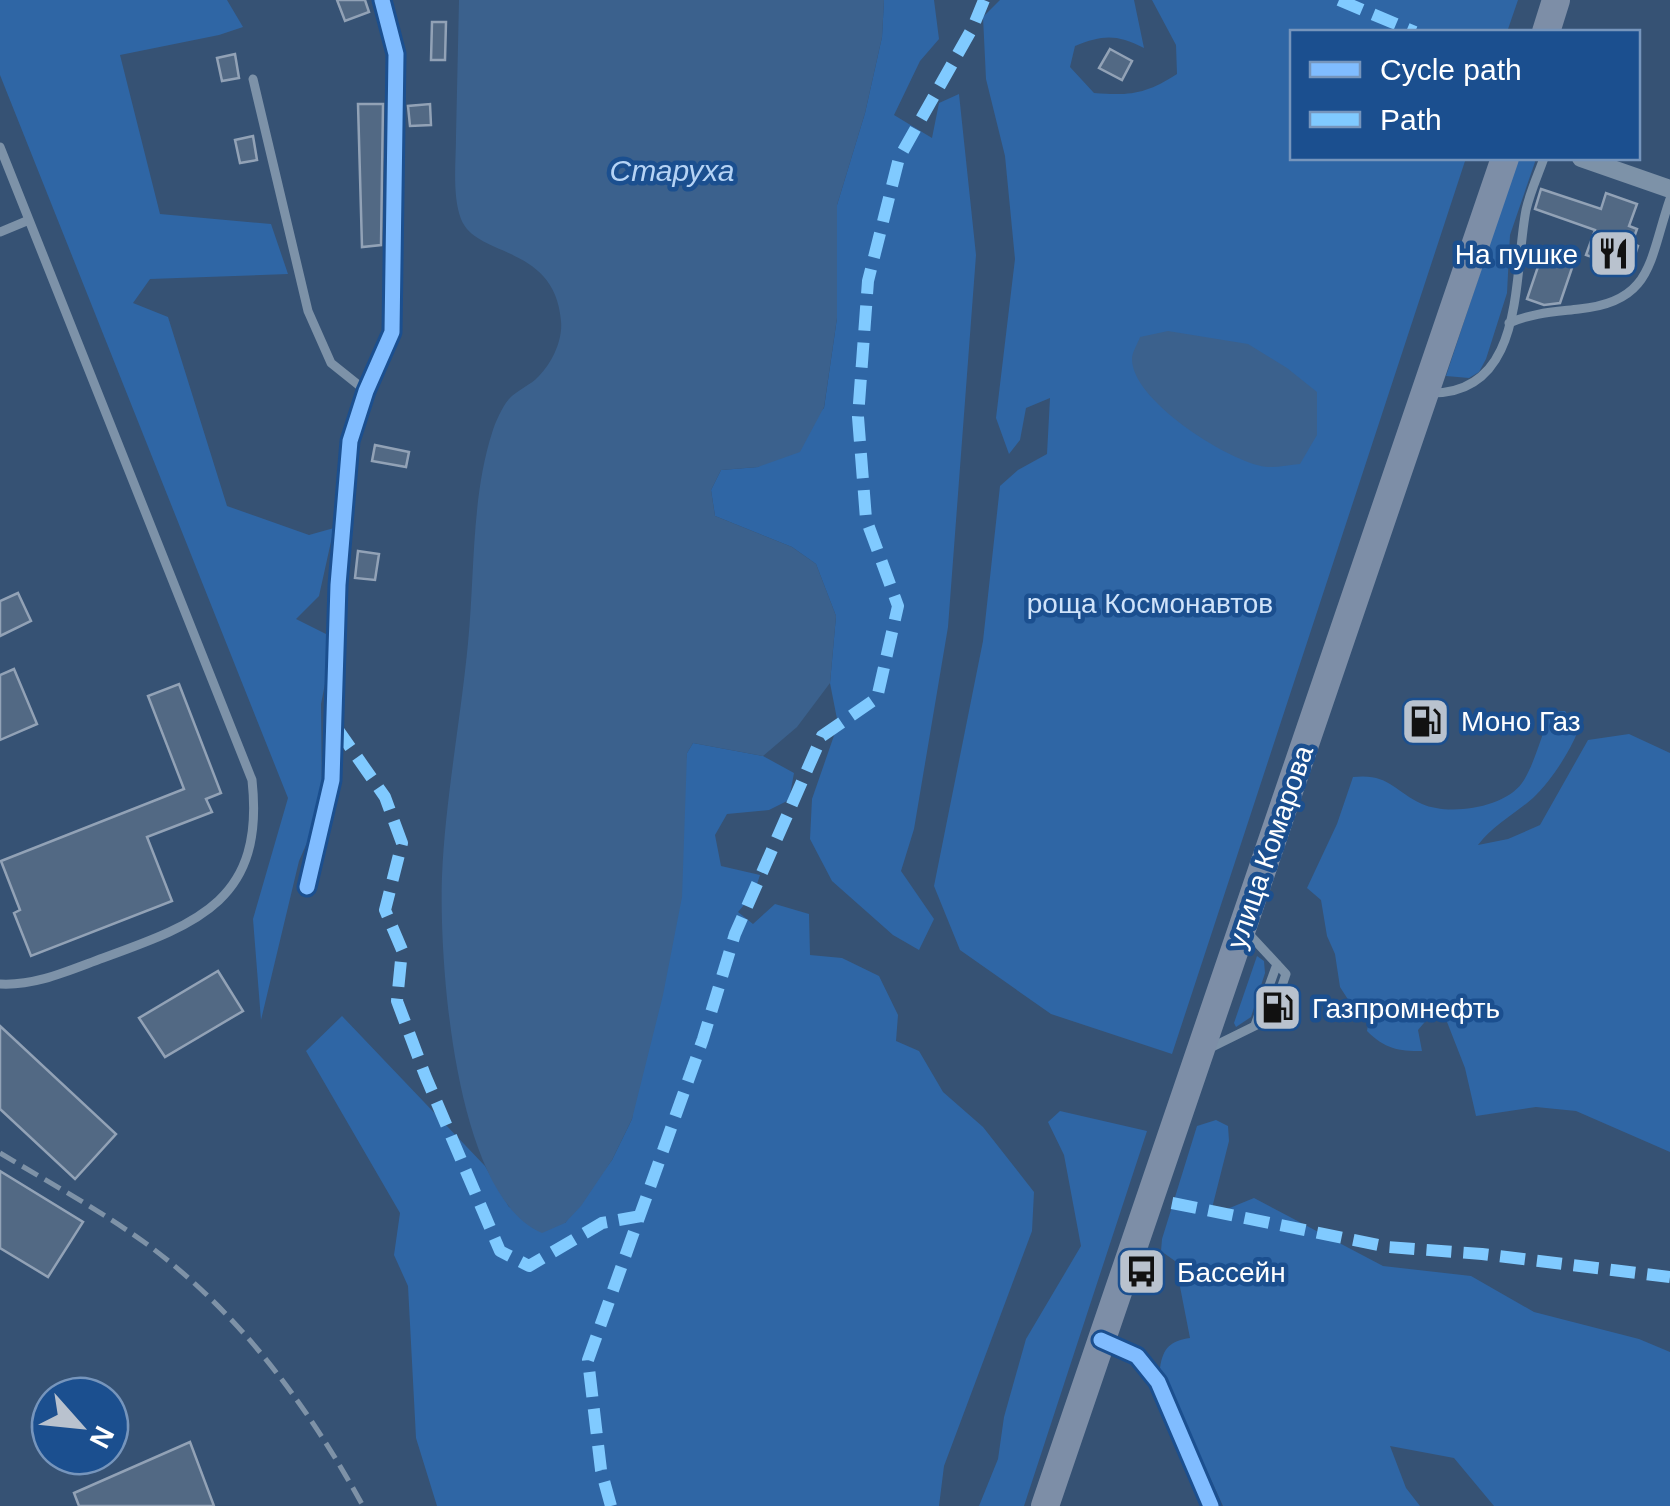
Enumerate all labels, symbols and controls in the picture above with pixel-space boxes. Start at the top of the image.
legend [1290,30,1640,160]
text: Cycle path [1380,53,1522,86]
text: Path [1380,103,1442,136]
water label: Старуха [609,154,735,187]
restaurant icon: На пушке [1587,228,1639,280]
place label: На пушке [1455,239,1578,270]
park label: роща Космонавтов [1027,588,1273,619]
fuel station icon: Моно Газ [1400,695,1452,747]
place label: Моно Газ [1461,706,1581,737]
street label: улица Комарова [1221,741,1319,953]
fuel station icon: Газпромнефть [1251,982,1303,1034]
place label: Газпромнефть [1312,993,1500,1024]
bus stop icon: Бассейн [1116,1246,1168,1298]
place label: Бассейн [1177,1257,1286,1288]
north arrow [30,1376,130,1476]
text: N [83,1421,120,1453]

